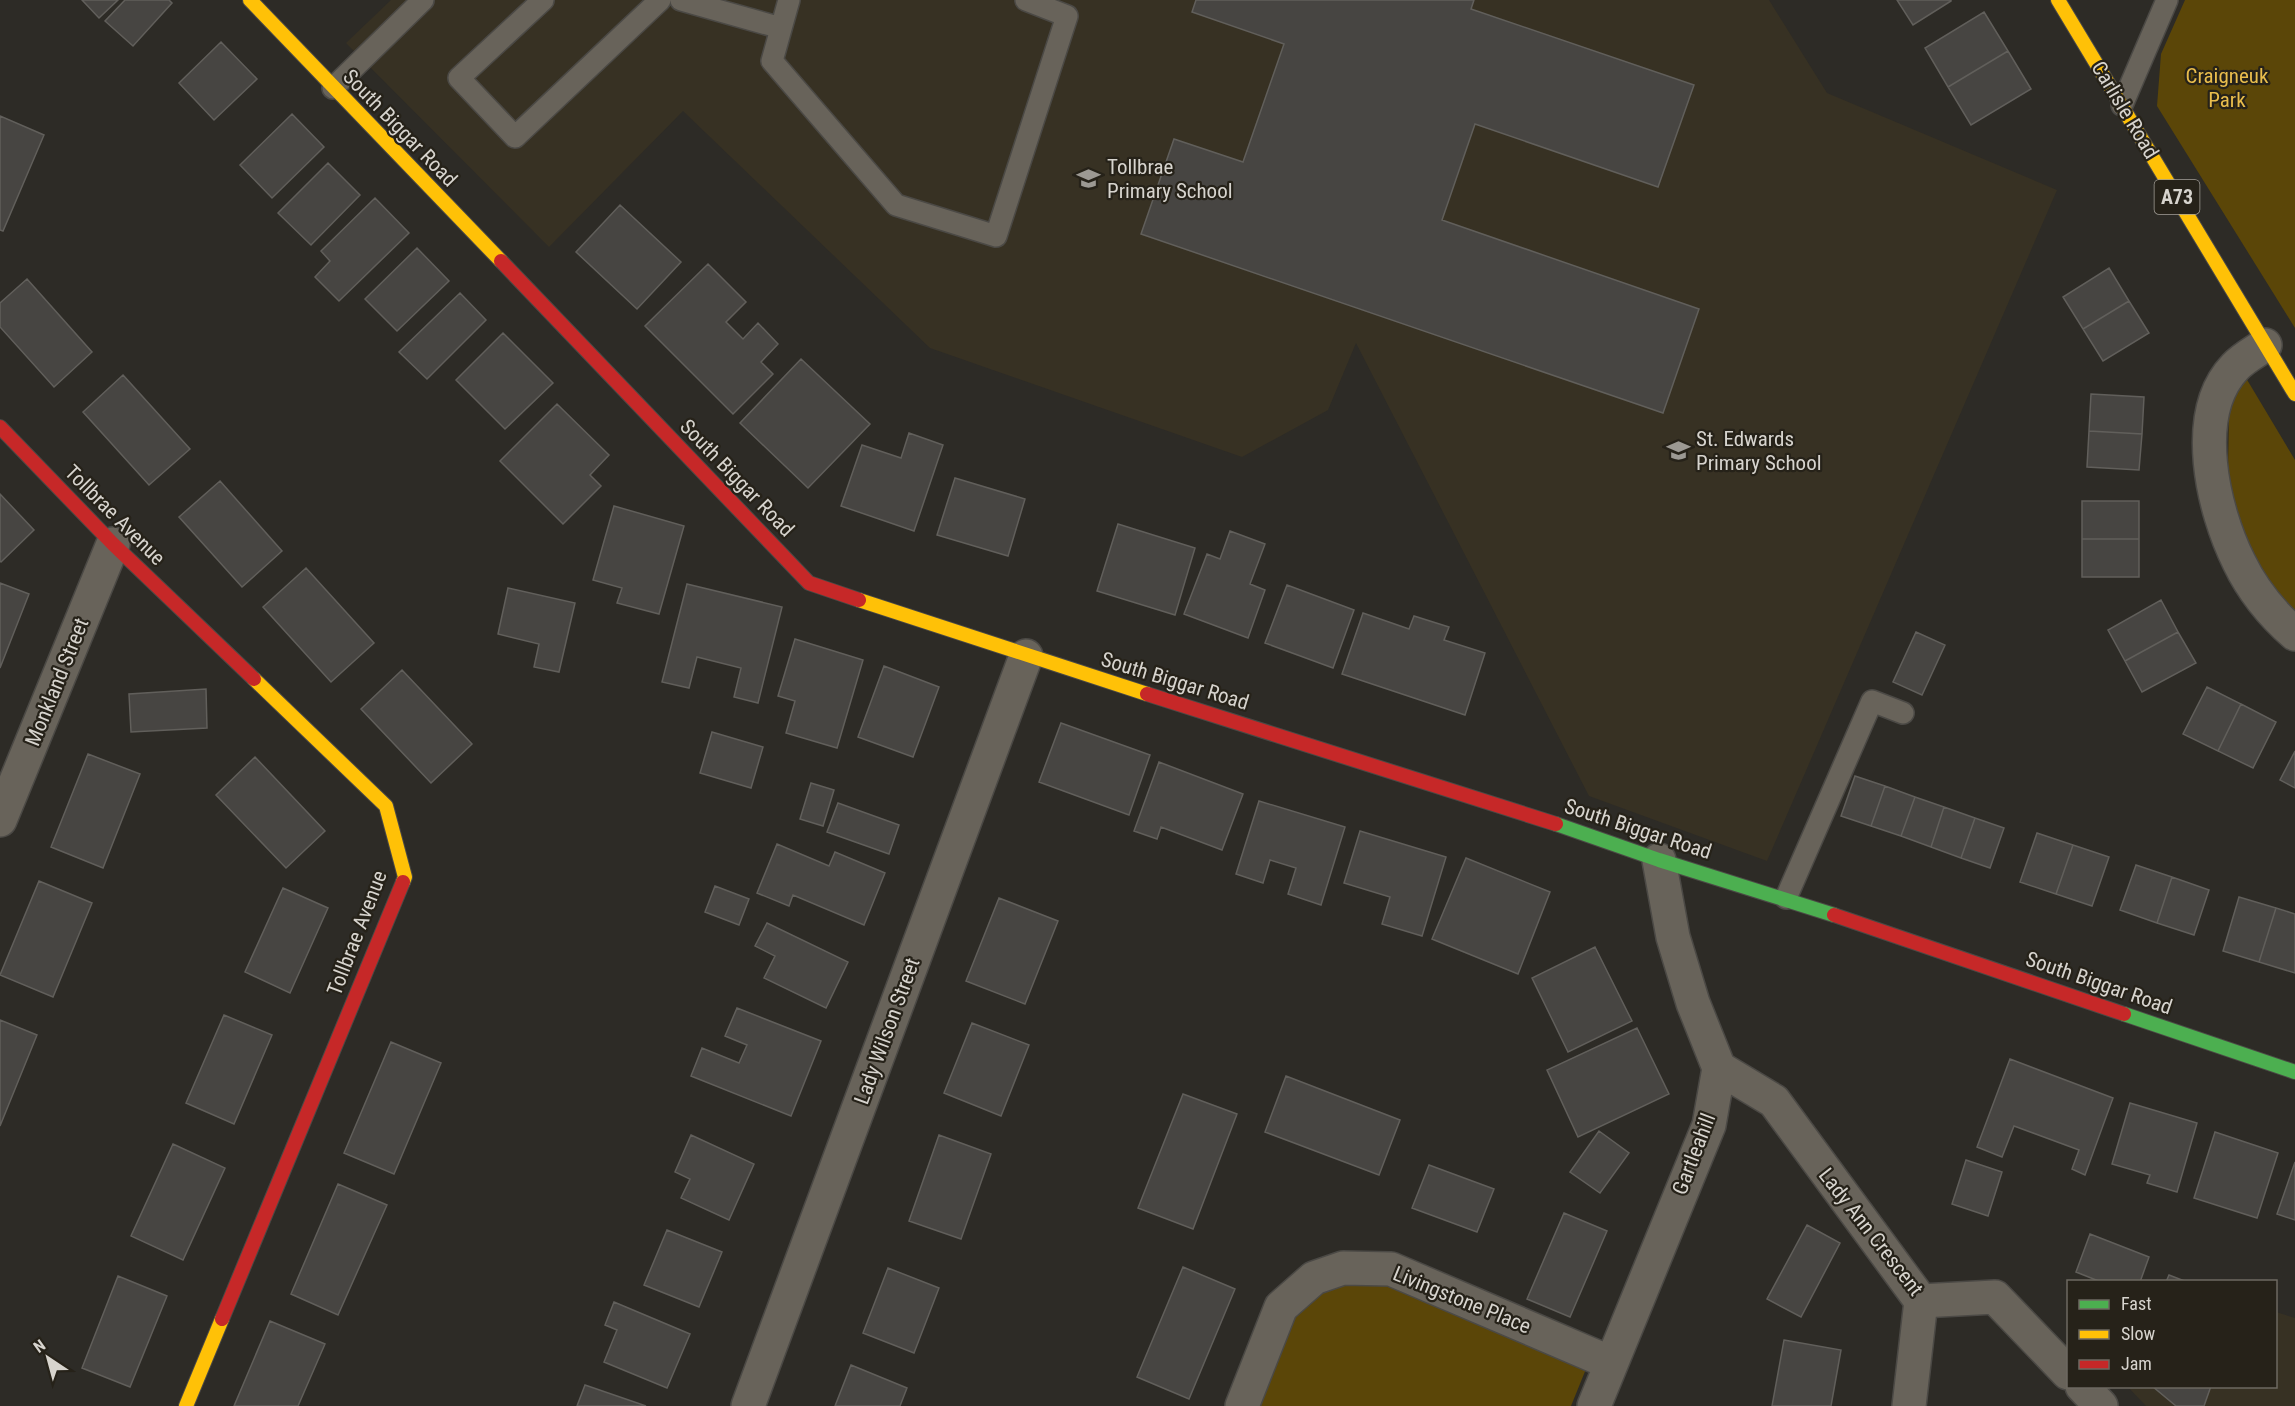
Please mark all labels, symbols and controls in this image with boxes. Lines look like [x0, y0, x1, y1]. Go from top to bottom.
street label: Carlisle Road [2087, 57, 2163, 163]
park label: Craigneuk Park [2186, 64, 2269, 112]
street label: South Biggar Road [338, 65, 462, 191]
place label: Tollbrae Primary School [1107, 155, 1233, 203]
school or university icon: Tollbrae Primary School [1076, 166, 1102, 192]
road number: A73 [2154, 180, 2200, 214]
street label: South Biggar Road [675, 415, 799, 541]
place label: St. Edwards Primary School [1696, 427, 1822, 475]
school or university icon: St. Edwards Primary School [1665, 438, 1691, 464]
street label: Tollbrae Avenue [60, 460, 170, 570]
street label: Monkland Street [20, 615, 94, 749]
street label: South Biggar Road [1098, 647, 1252, 715]
street label: South Biggar Road [1561, 794, 1715, 864]
street label: Tollbrae Avenue [322, 867, 392, 999]
street label: South Biggar Road [2023, 947, 2175, 1019]
street label: Lady Wilson Street [849, 955, 925, 1107]
street label: Gartleahill [1668, 1110, 1720, 1198]
street label: Lady Ann Crescent [1814, 1164, 1928, 1300]
street label: Livingstone Place [1390, 1261, 1534, 1339]
legend [2067, 1280, 2277, 1388]
text: Fast [2121, 1293, 2152, 1314]
text: Slow [2121, 1323, 2156, 1344]
north arrow [18, 1328, 78, 1388]
text: N [30, 1336, 49, 1357]
text: Jam [2121, 1353, 2152, 1374]

